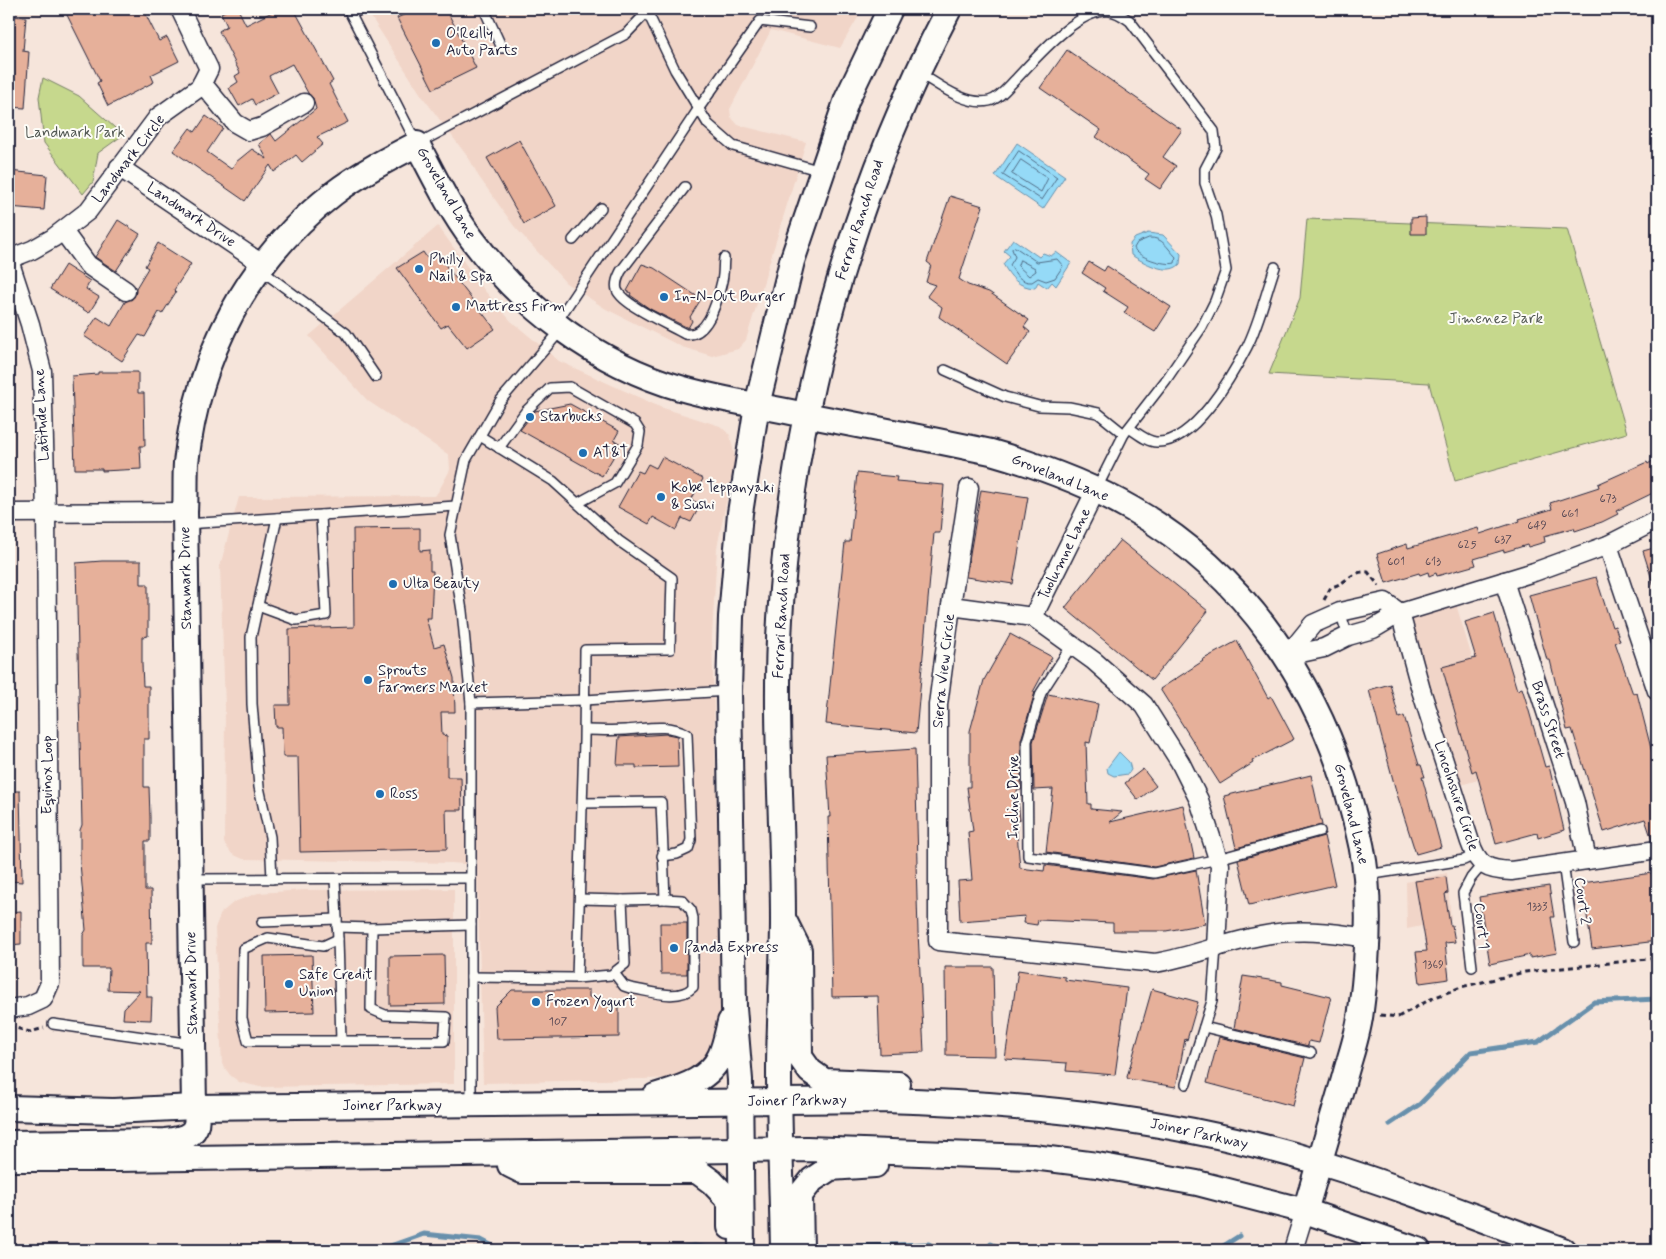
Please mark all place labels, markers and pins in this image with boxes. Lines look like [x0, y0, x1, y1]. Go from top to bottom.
place label: O'Reilly Auto Parts [446, 24, 518, 61]
marker: O'Reilly Auto Parts [430, 37, 442, 49]
place label: Philly Nail & Spa [429, 250, 493, 287]
marker: Philly Nail & Spa [413, 263, 425, 275]
place label: In-N-Out Burger [674, 287, 786, 307]
marker: In-N-Out Burger [658, 291, 670, 303]
place label: Mattress Firm [466, 297, 565, 317]
marker: Mattress Firm [450, 301, 462, 313]
place label: Starbucks [540, 407, 602, 427]
marker: Starbucks [524, 411, 536, 423]
place label: AT&T [593, 443, 629, 463]
marker: AT&T [577, 447, 589, 459]
place label: Kobe Teppanyaki & Sushi [671, 478, 774, 515]
marker: Kobe Teppanyaki & Sushi [655, 491, 667, 503]
place label: Ulta Beauty [403, 574, 480, 594]
marker: Ulta Beauty [387, 578, 399, 590]
place label: Sprouts Farmers Market [378, 661, 488, 698]
marker: Sprouts Farmers Market [362, 674, 374, 686]
place label: Ross [390, 784, 418, 804]
marker: Ross [374, 788, 386, 800]
place label: Panda Express [684, 938, 779, 958]
marker: Panda Express [668, 942, 680, 954]
place label: Safe Credit Union [299, 965, 373, 1002]
marker: Safe Credit Union [283, 978, 295, 990]
place label: Frozen Yogurt [546, 992, 635, 1012]
marker: Frozen Yogurt [530, 996, 542, 1008]

